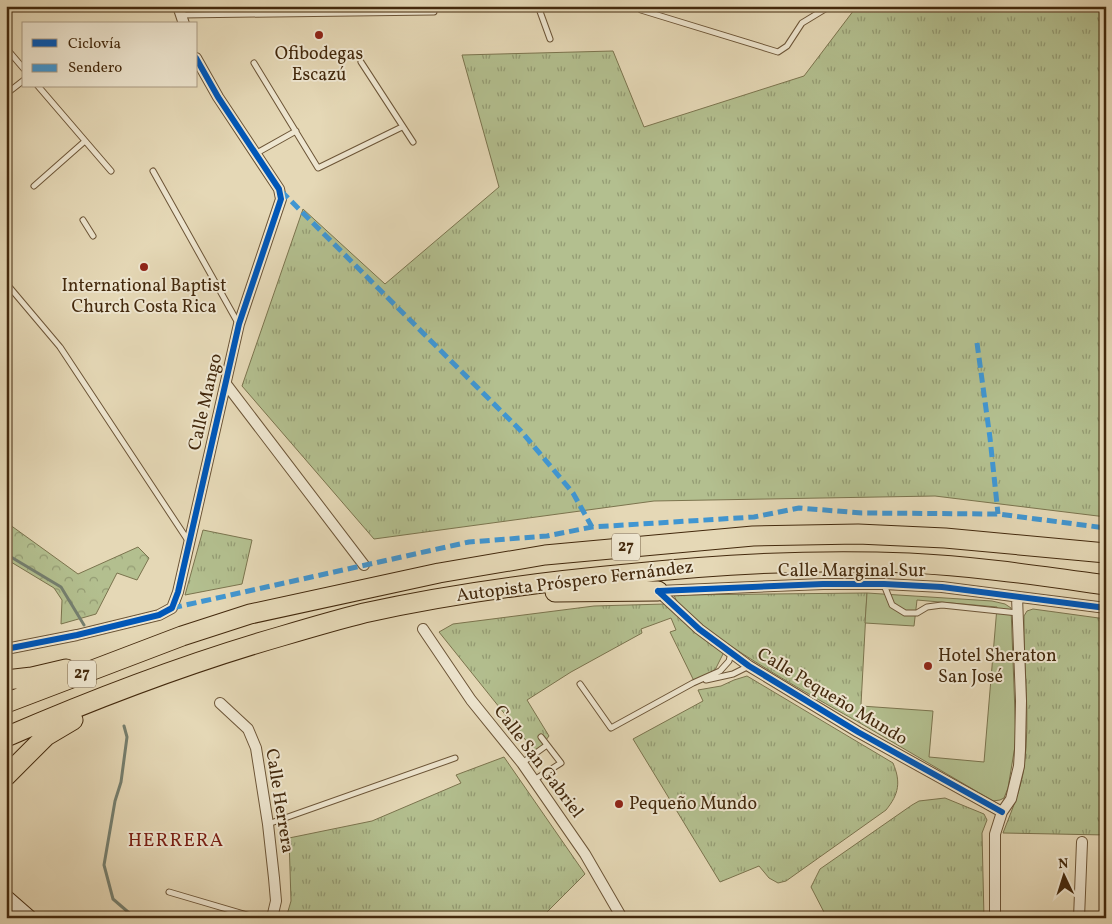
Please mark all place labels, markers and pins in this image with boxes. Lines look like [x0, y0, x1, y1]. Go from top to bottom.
marker: Ofibodegas Escazú [313, 29, 325, 41]
place label: Ofibodegas Escazú [275, 42, 363, 88]
marker: International Baptist Church Costa Rica [138, 261, 150, 273]
place label: International Baptist Church Costa Rica [61, 274, 227, 320]
place label: Hotel Sheraton San José [938, 644, 1057, 690]
marker: Hotel Sheraton San José [922, 660, 934, 672]
place label: Pequeño Mundo [629, 792, 757, 817]
marker: Pequeño Mundo [613, 798, 625, 810]

